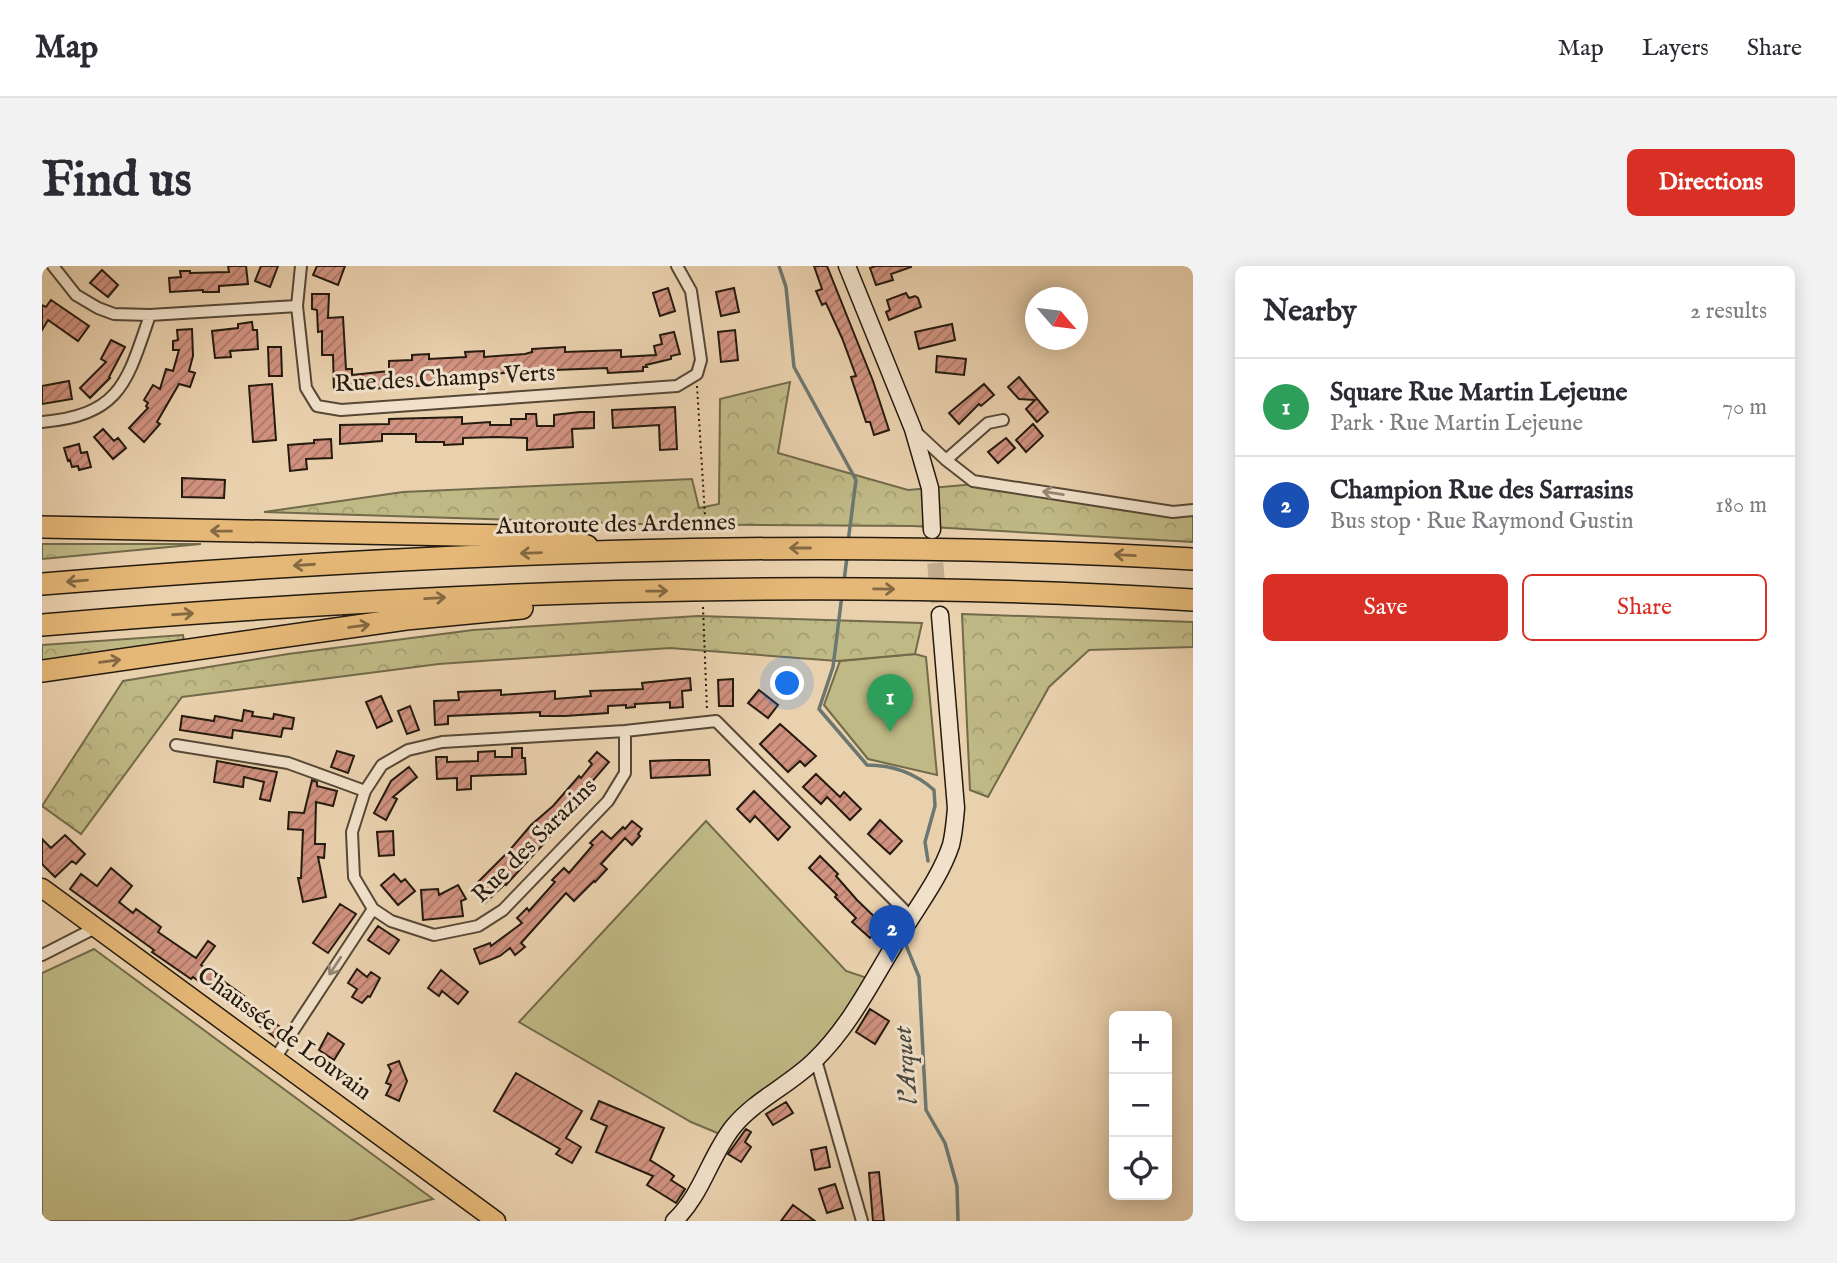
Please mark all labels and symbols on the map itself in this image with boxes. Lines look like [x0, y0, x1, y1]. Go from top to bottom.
north arrow [1025, 287, 1088, 350]
street label: Rue des Champs Verts [334, 358, 556, 400]
one-way arrow [1042, 486, 1065, 499]
street label: Autoroute des Ardennes [495, 507, 736, 543]
one-way arrow [209, 524, 232, 537]
one-way arrow [788, 541, 811, 555]
one-way arrow [520, 546, 543, 560]
one-way arrow [1114, 549, 1137, 562]
one-way arrow [292, 559, 315, 572]
one-way arrow [66, 575, 89, 588]
one-way arrow [873, 582, 896, 596]
one-way arrow [645, 584, 668, 598]
one-way arrow [423, 591, 446, 604]
one-way arrow [172, 607, 194, 620]
one-way arrow [347, 619, 370, 632]
one-way arrow [98, 654, 120, 667]
your location [770, 666, 804, 700]
pin: 1 [867, 674, 913, 732]
street label: Rue des Sarazins [466, 772, 604, 910]
pin: 2 [869, 905, 915, 963]
one-way arrow [328, 956, 343, 975]
street label: Chaussée de Louvain [190, 960, 378, 1108]
water label: l'Arquet [886, 1023, 926, 1105]

